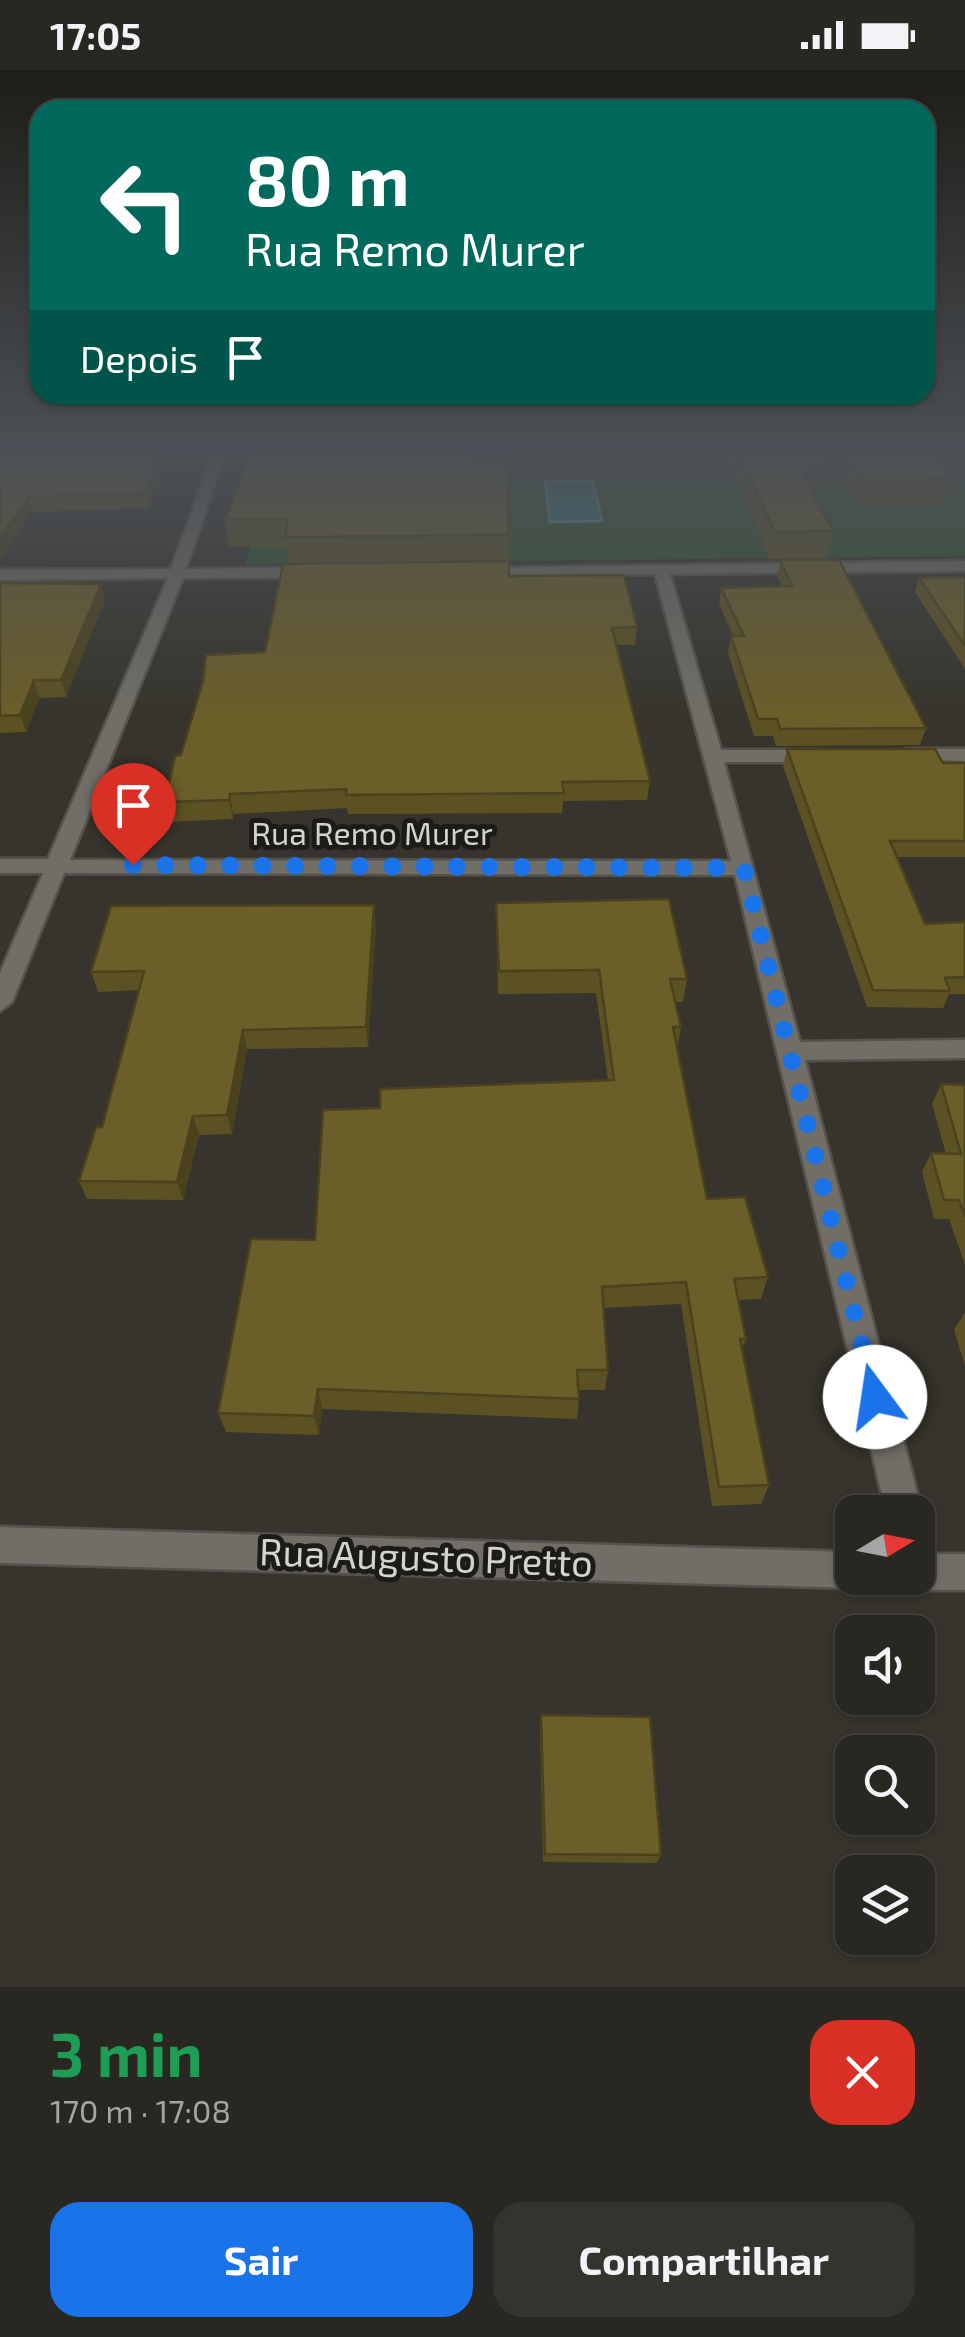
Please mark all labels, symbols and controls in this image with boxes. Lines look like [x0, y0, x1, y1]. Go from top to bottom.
text: 17:05 [50, 12, 141, 58]
text: 80 m [245, 136, 410, 220]
icon: left [80, 140, 210, 270]
text: Rua Remo Murer [245, 221, 585, 275]
icon: arrive [218, 330, 273, 385]
text: Depois [80, 335, 198, 381]
pin [91, 763, 176, 866]
icon: arrive [106, 778, 161, 833]
street label: Rua Remo Murer [251, 813, 493, 851]
position arrow [823, 1345, 927, 1449]
north arrow [835, 1495, 935, 1595]
map controls [835, 1495, 935, 1955]
street label: Rua Augusto Pretto [259, 1527, 594, 1585]
button: sound [835, 1615, 935, 1715]
button: search [835, 1735, 935, 1835]
button: layers [835, 1855, 935, 1955]
text: 3 min [50, 2017, 202, 2089]
button: close [810, 2020, 915, 2125]
text: 170 m · 17:08 [50, 2091, 231, 2129]
button: Sair [50, 2202, 473, 2317]
button: Compartilhar [493, 2202, 915, 2317]

